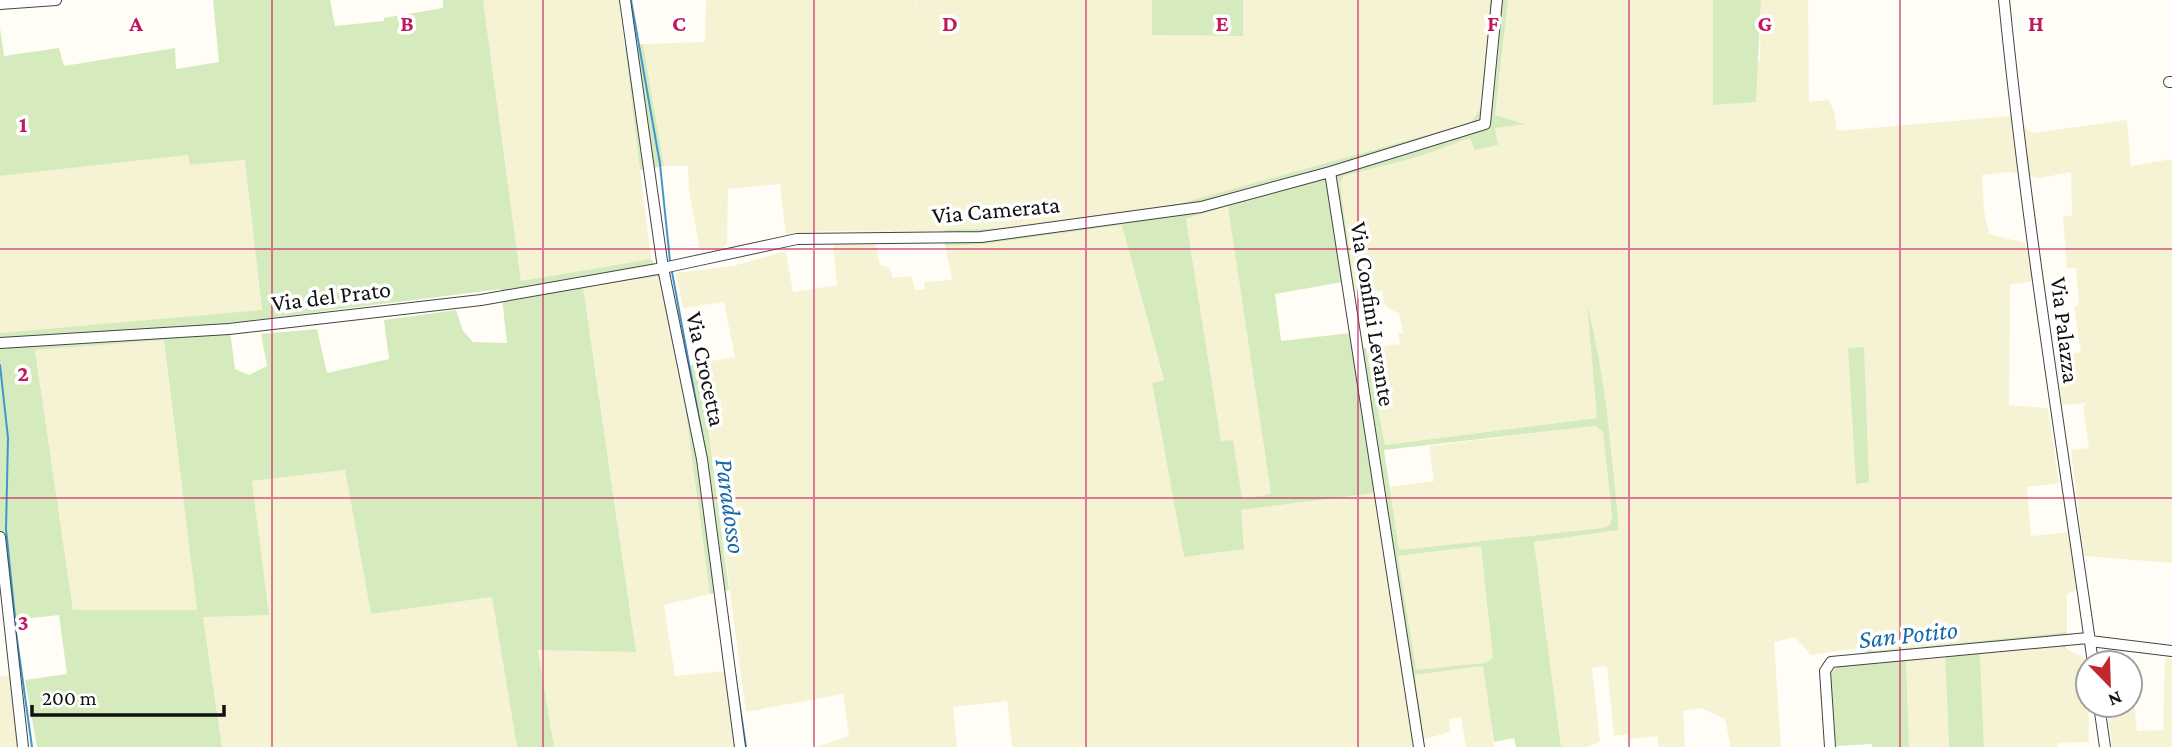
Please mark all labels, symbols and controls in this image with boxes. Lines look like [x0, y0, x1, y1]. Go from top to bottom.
text: A [128, 10, 143, 36]
text: B [400, 10, 414, 36]
text: C [672, 10, 686, 36]
text: D [942, 10, 958, 36]
text: E [1215, 10, 1229, 36]
text: F [1487, 10, 1499, 36]
text: G [1758, 10, 1773, 36]
text: H [2028, 10, 2044, 36]
text: 1 [19, 111, 28, 137]
street label: Via Camerata [931, 190, 1061, 229]
street label: Via Confini Levante [1346, 220, 1401, 408]
street label: Via del Prato [270, 275, 392, 316]
street label: Via Palazza [2046, 275, 2085, 385]
street label: Via Crocetta [681, 309, 732, 429]
text: 2 [17, 360, 29, 386]
water label: Paradosso [709, 457, 752, 556]
text: 3 [17, 609, 29, 635]
water label: San Potito [1857, 615, 1959, 654]
north arrow [2074, 649, 2144, 719]
scale bar [32, 674, 224, 718]
text: 200 m [42, 686, 97, 710]
text: N [2105, 687, 2126, 711]

